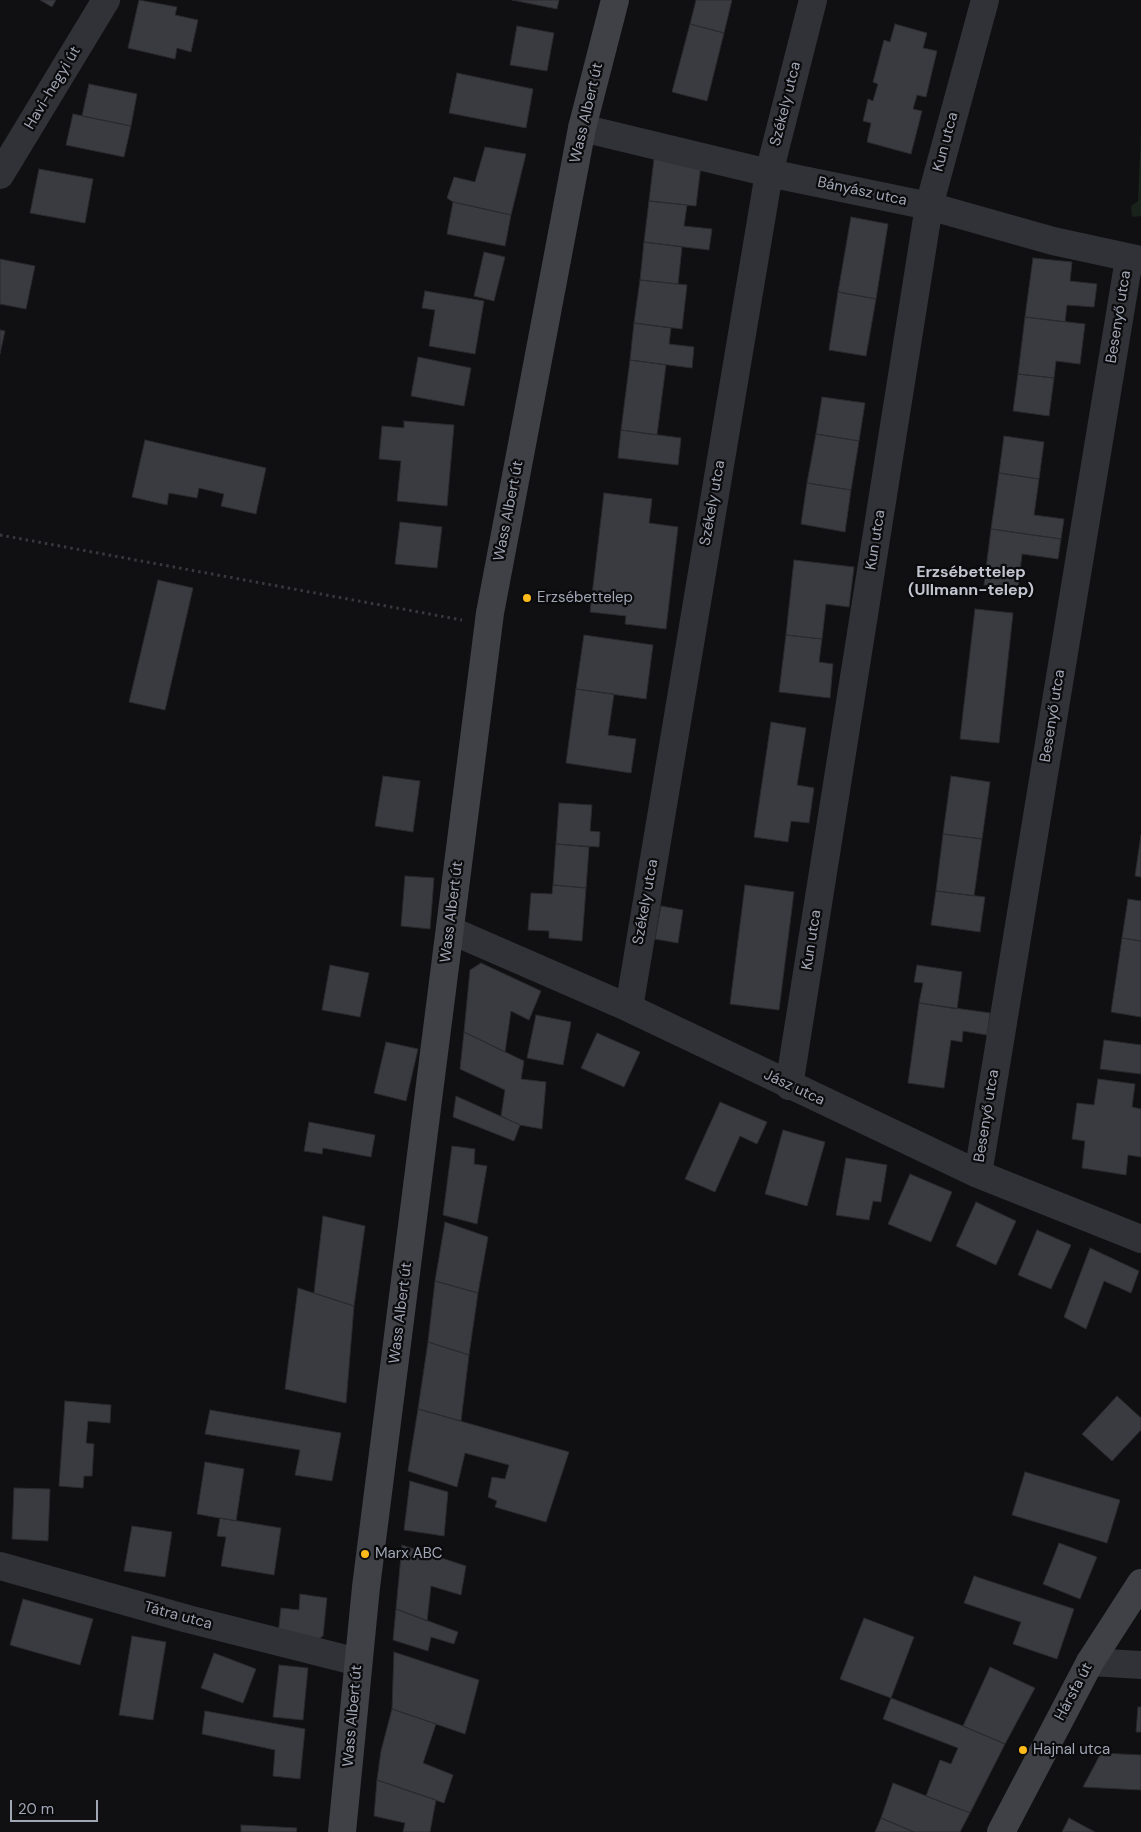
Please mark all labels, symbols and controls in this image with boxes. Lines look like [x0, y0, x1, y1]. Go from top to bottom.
street label: Havi-hegyi út [21, 43, 85, 133]
street label: Székely utca [767, 60, 805, 148]
street label: Wass Albert út [567, 61, 607, 165]
street label: Kun utca [929, 110, 963, 174]
street label: Bányász utca [816, 174, 908, 210]
street label: Besenyő utca [1103, 269, 1135, 365]
street label: Wass Albert út [490, 459, 528, 563]
street label: Székely utca [697, 459, 729, 547]
street label: Kun utca [862, 509, 890, 571]
district label: Erzsébettelep (Ullmann-telep) [908, 563, 1034, 601]
place label: Erzsébettelep [537, 589, 633, 607]
marker: Erzsébettelep [521, 592, 533, 604]
street label: Besenyő utca [1037, 668, 1069, 764]
street label: Székely utca [630, 858, 662, 946]
street label: Wass Albert út [437, 860, 467, 964]
street label: Kun utca [798, 909, 826, 971]
street label: Jász utca [761, 1066, 827, 1110]
street label: Besenyő utca [971, 1068, 1003, 1164]
street label: Wass Albert út [386, 1261, 416, 1365]
place label: Marx ABC [375, 1545, 443, 1563]
marker: Marx ABC [359, 1548, 371, 1560]
street label: Tátra utca [142, 1598, 214, 1634]
street label: Hársfa út [1051, 1660, 1097, 1724]
street label: Wass Albert út [340, 1664, 366, 1768]
place label: Hajnal utca [1033, 1741, 1110, 1759]
marker: Hajnal utca [1017, 1744, 1029, 1756]
scale bar [12, 1790, 100, 1822]
text: 20 m [18, 1799, 54, 1819]

